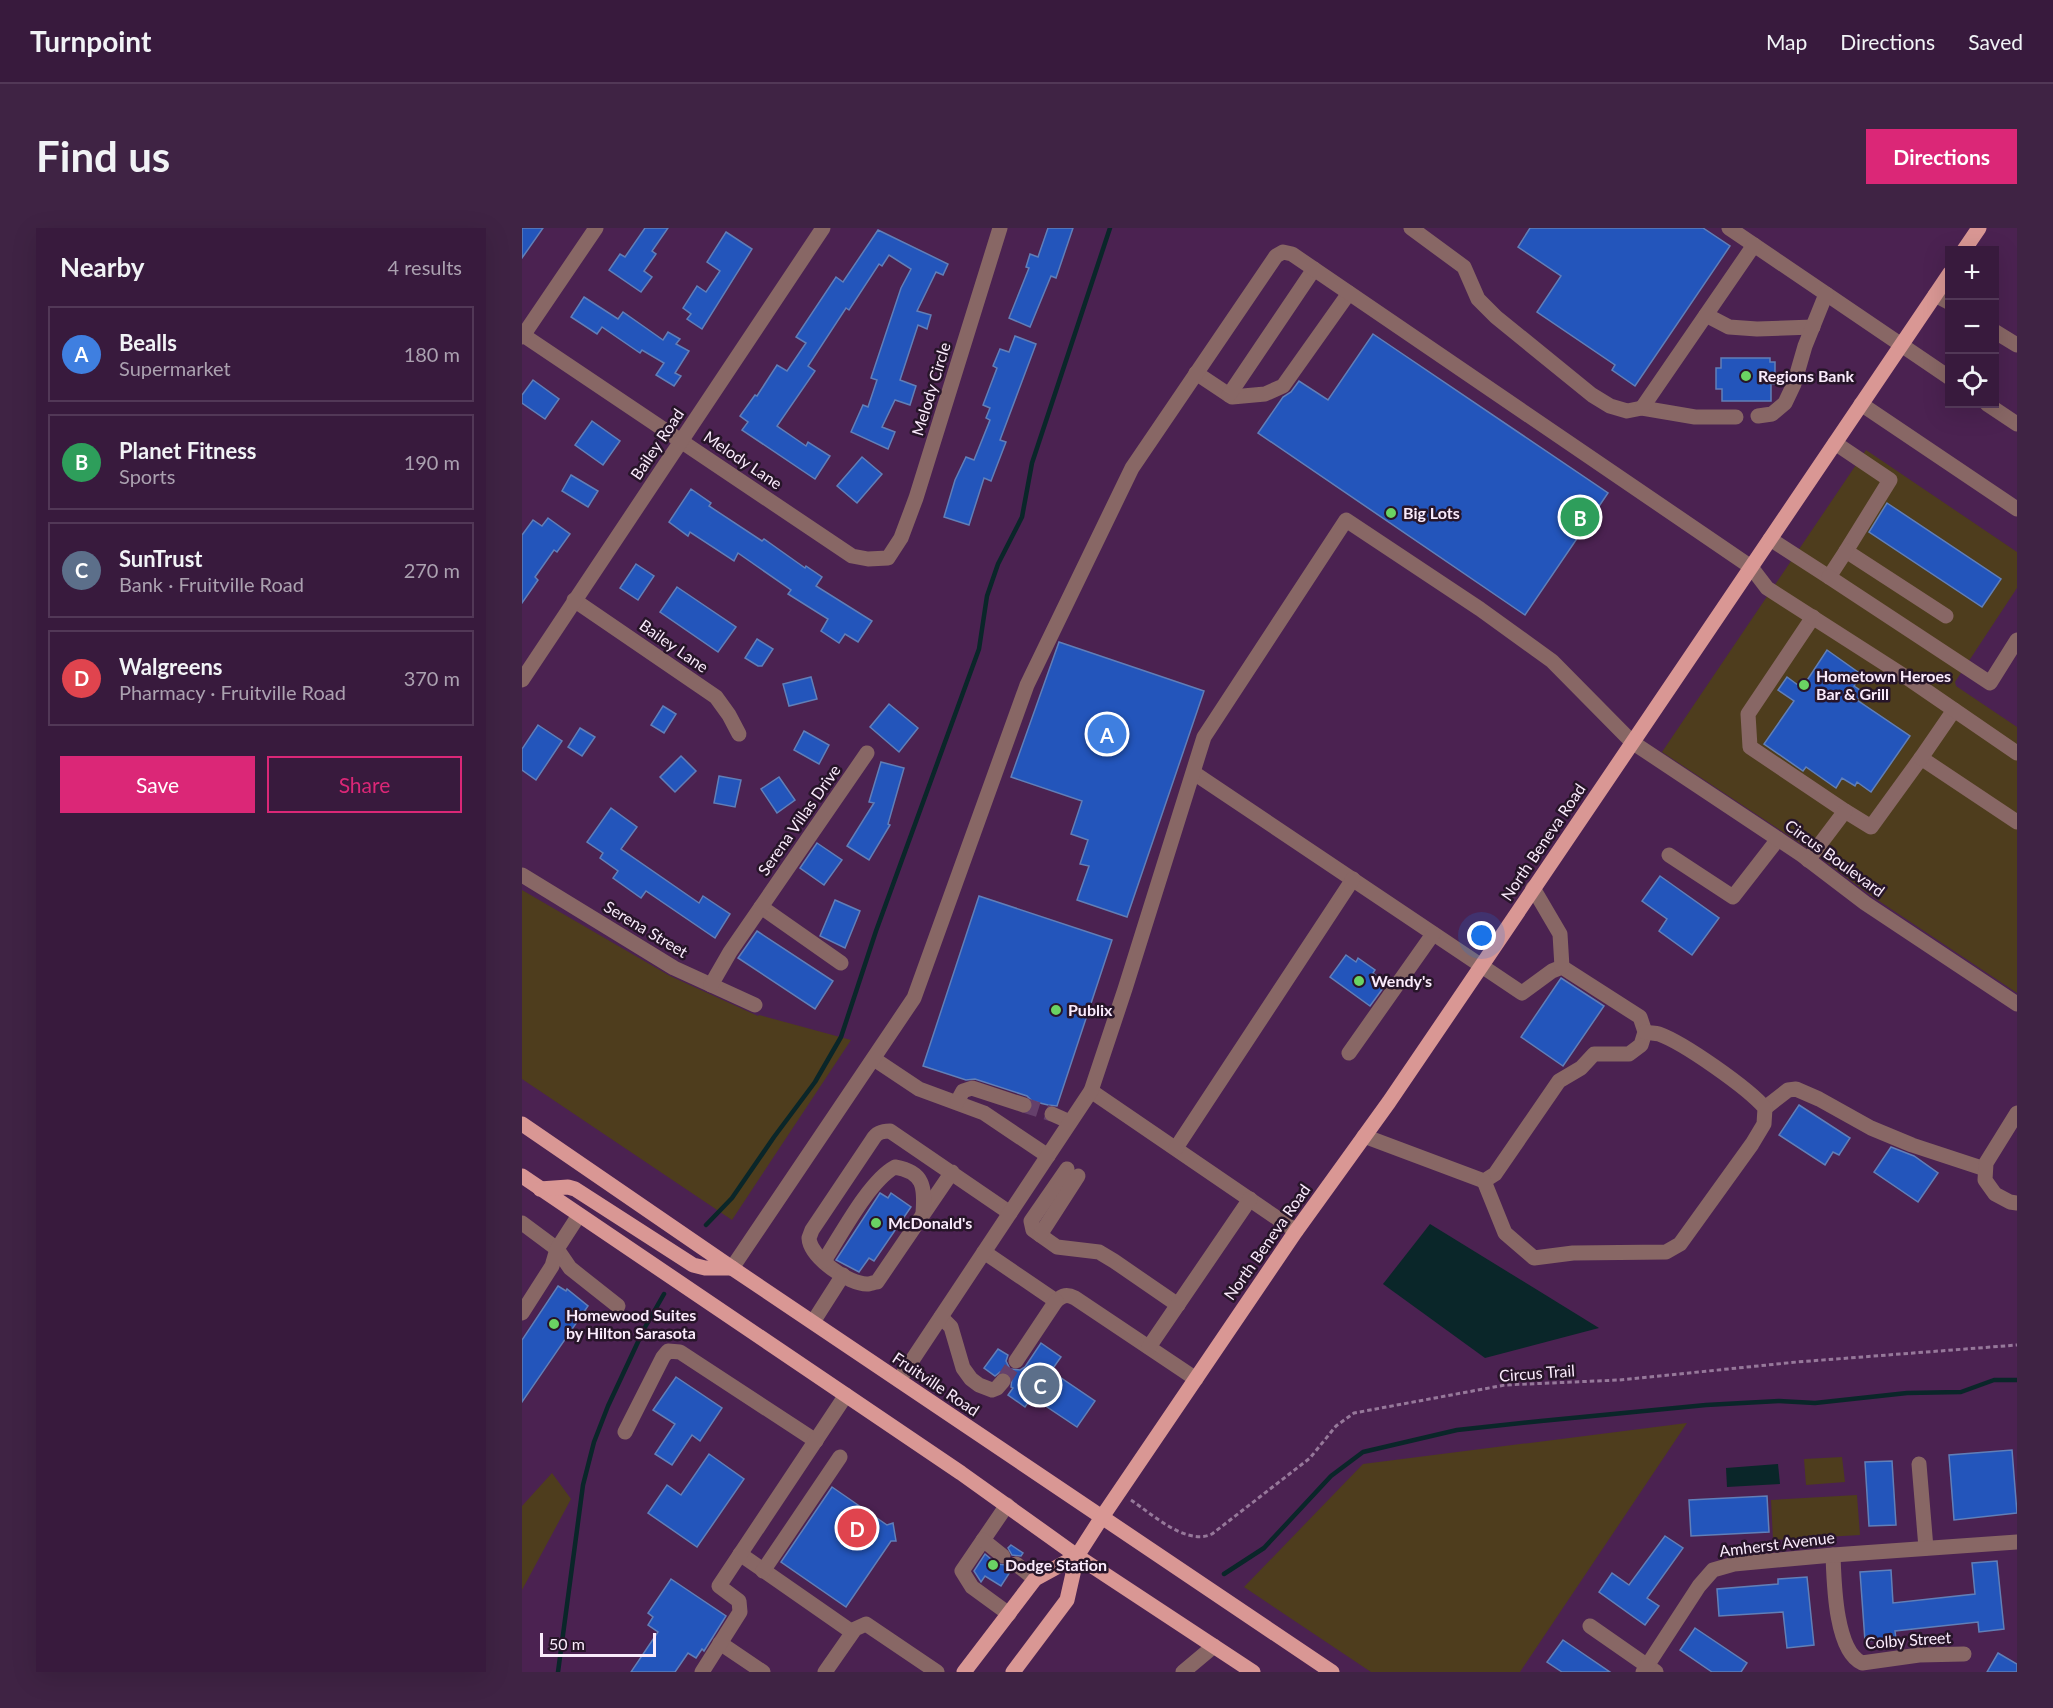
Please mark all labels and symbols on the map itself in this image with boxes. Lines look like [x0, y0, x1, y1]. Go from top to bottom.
street label: Melody Circle [907, 340, 954, 438]
place label: Regions Bank [1758, 366, 1854, 385]
marker: Regions Bank [1739, 369, 1753, 383]
street label: Bailey Road [626, 405, 687, 483]
street label: Melody Lane [701, 426, 786, 493]
pin: B [1560, 494, 1600, 540]
place label: Big Lots [1403, 503, 1460, 522]
marker: Big Lots [1384, 506, 1398, 520]
street label: Bailey Lane [636, 615, 712, 676]
place label: Hometown Heroes Bar & Grill [1816, 666, 1951, 703]
marker: Hometown Heroes Bar & Grill [1797, 678, 1811, 692]
pin: A [1088, 712, 1126, 756]
street label: Serena Villas Drive [753, 761, 844, 879]
street label: North Beneva Road [1496, 780, 1589, 904]
street label: Circus Boulevard [1782, 815, 1889, 900]
street label: Serena Street [601, 896, 692, 961]
your location [1467, 921, 1496, 950]
place label: Wendy's [1371, 971, 1432, 990]
marker: Wendy's [1352, 974, 1366, 988]
place label: Publix [1068, 1000, 1113, 1019]
marker: Publix [1049, 1003, 1063, 1017]
street label: North Beneva Road [1219, 1180, 1314, 1303]
place label: McDonald's [888, 1213, 972, 1232]
marker: McDonald's [869, 1216, 883, 1230]
place label: Homewood Suites by Hilton Sarasota [566, 1305, 696, 1342]
marker: Homewood Suites by Hilton Sarasota [547, 1317, 561, 1331]
street label: Fruitville Road [889, 1348, 983, 1420]
street label: Circus Trail [1498, 1360, 1576, 1385]
pin: C [1020, 1362, 1060, 1408]
pin: D [838, 1506, 876, 1550]
street label: Amherst Avenue [1718, 1527, 1836, 1560]
place label: Dodge Station [1005, 1555, 1107, 1574]
marker: Dodge Station [986, 1558, 1000, 1572]
street label: Colby Street [1864, 1627, 1952, 1652]
scale bar [540, 1630, 656, 1658]

